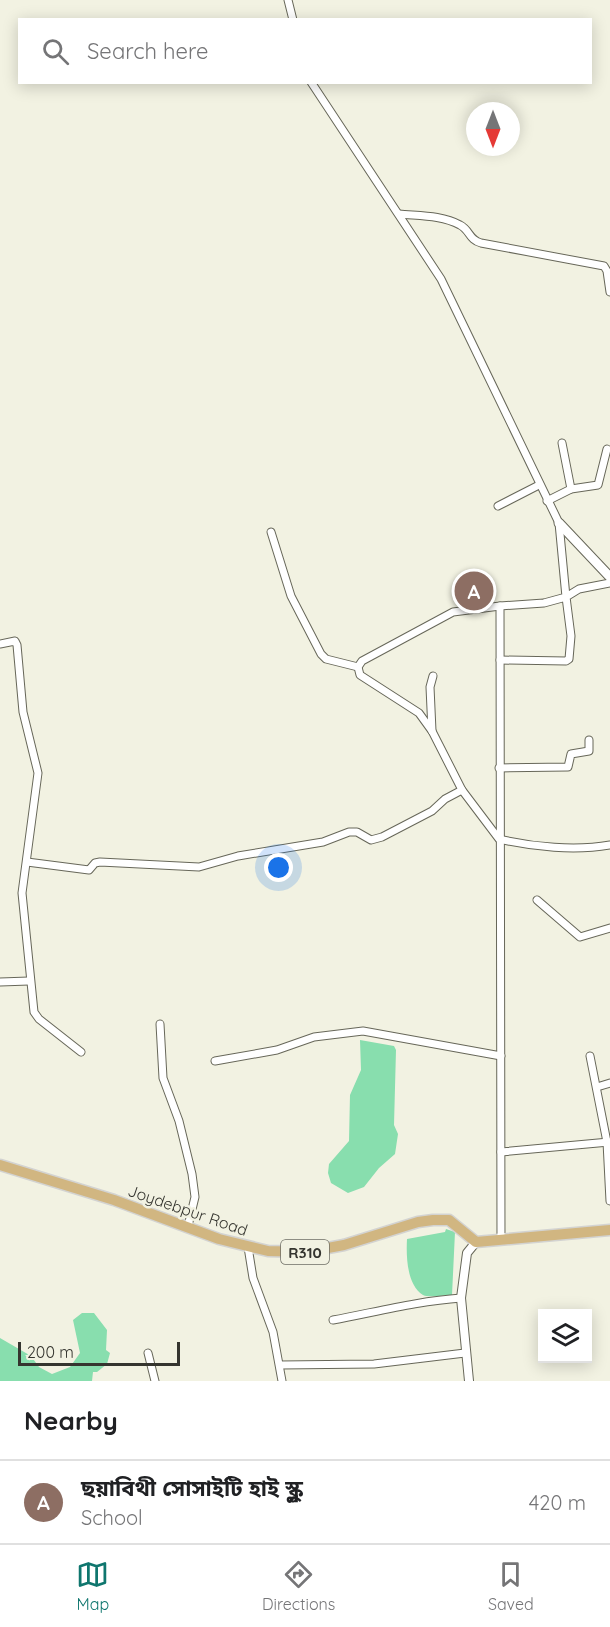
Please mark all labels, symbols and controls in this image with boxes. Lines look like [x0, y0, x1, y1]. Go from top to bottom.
search box [18, 18, 592, 84]
icon: search [39, 35, 72, 68]
text: Search here [87, 37, 208, 65]
north arrow [466, 102, 520, 156]
pin: A [454, 568, 494, 614]
your location [264, 853, 293, 882]
street label: Joydebpur Road [126, 1180, 250, 1240]
road number: R310 [281, 1240, 329, 1264]
map controls [538, 1309, 592, 1363]
button: layers [538, 1309, 592, 1363]
scale bar [18, 1339, 180, 1366]
text: 200 m [27, 1342, 74, 1362]
text: Nearby [24, 1404, 118, 1437]
text: ছয়াবিথী সোসাইটি হাই স্কুল [81, 1474, 303, 1502]
text: A [37, 1490, 50, 1515]
text: 420 m [529, 1490, 586, 1515]
text: School [81, 1505, 143, 1530]
tab: Map [76, 1558, 109, 1614]
tab: Directions [262, 1558, 335, 1614]
tab: Saved [488, 1558, 534, 1614]

